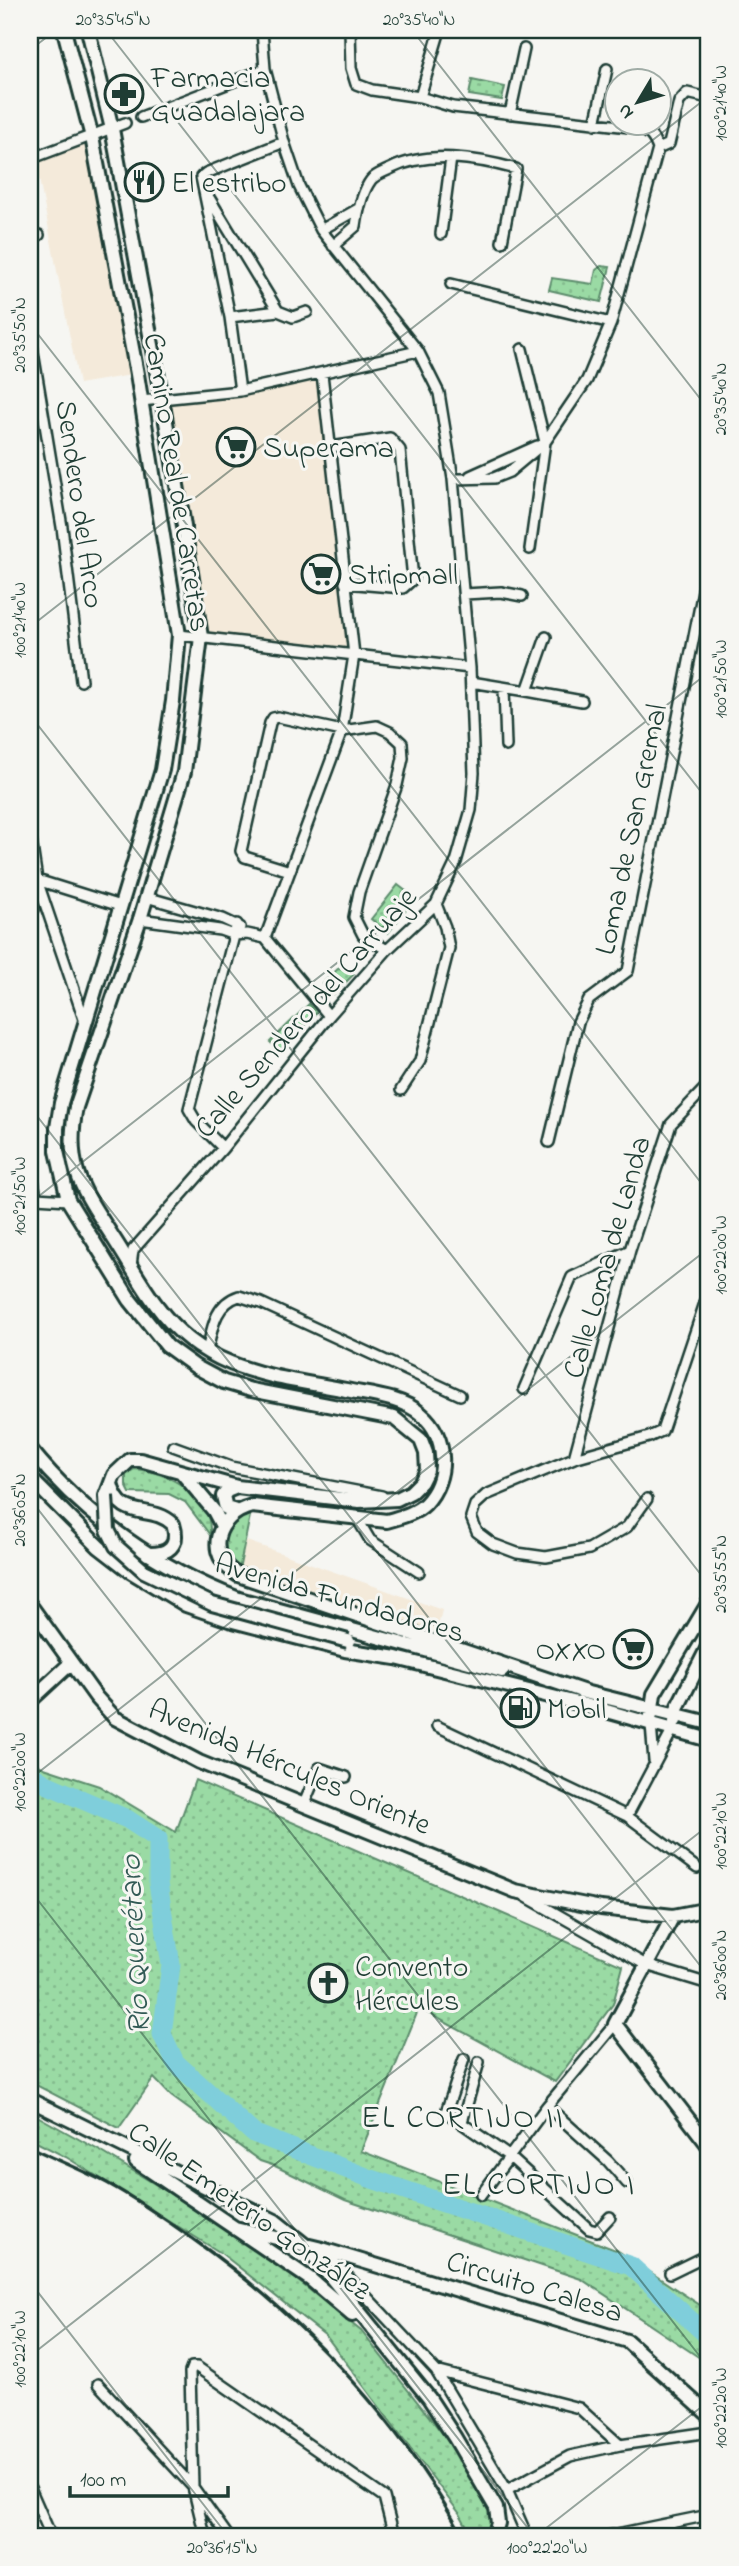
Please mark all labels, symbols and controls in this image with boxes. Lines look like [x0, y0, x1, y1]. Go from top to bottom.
text: 20°35'45"N [75, 8, 151, 34]
text: 20°35'40"N [383, 8, 455, 34]
place label: Farmacia Guadalajara [150, 58, 305, 136]
text: 100°21'40"W [709, 65, 735, 141]
north arrow [602, 66, 672, 136]
pharmacy icon: Farmacia Guadalajara [103, 73, 145, 115]
text: N [612, 97, 641, 124]
restaurant icon: El estribo [123, 161, 165, 203]
place label: El estribo [171, 163, 287, 207]
text: 20°35'50"N [8, 297, 34, 373]
street label: Camino Real de Carretas [130, 330, 220, 635]
text: 20°35'40"N [709, 363, 735, 435]
street label: Sendero del Arco [42, 398, 114, 611]
supermarket icon: Superama [215, 426, 257, 468]
place label: Superama [263, 428, 394, 472]
supermarket icon: Stripmall [300, 553, 342, 595]
place label: Stripmall [348, 555, 458, 599]
text: 100°21'40"W [8, 582, 34, 658]
text: 100°21'50"W [709, 640, 735, 718]
street label: Loma de San Gremal [585, 700, 681, 959]
street label: Calle Sendero del Carruaje [185, 878, 429, 1149]
street label: Calle Loma de Landa [553, 1131, 665, 1384]
text: 100°21'50"W [8, 1157, 34, 1235]
text: 100°22'00"W [709, 1215, 735, 1295]
text: 20°36'05"N [8, 1473, 34, 1547]
text: 20°35'55"N [709, 1535, 735, 1613]
street label: Avenida Fundadores [209, 1543, 469, 1657]
supermarket icon: OXXO [612, 1628, 654, 1670]
place label: OXXO [536, 1630, 606, 1674]
fuel station icon: Mobil [499, 1687, 541, 1729]
street label: Avenida Hércules Oriente [141, 1689, 437, 1848]
place label: Mobil [547, 1689, 606, 1733]
text: 100°22'00"W [8, 1732, 34, 1812]
text: 100°22'10"W [709, 1792, 735, 1870]
water label: Río Querétaro [108, 1852, 165, 2036]
text: 20°36'00"N [709, 1930, 735, 2000]
place label: Convento Hércules [355, 1947, 468, 2025]
church icon: Convento Hércules [307, 1962, 349, 2004]
district label: EL CORTIJO II [361, 2096, 565, 2143]
street label: Calle Emeterio González [118, 2112, 379, 2313]
district label: EL CORTIJO I [442, 2163, 636, 2210]
street label: Circuito Calesa [440, 2241, 628, 2337]
text: 100°22'10"W [8, 2310, 34, 2388]
text: 100°22'20"W [709, 2368, 735, 2448]
scale bar [70, 2454, 228, 2498]
text: 100 m [80, 2466, 126, 2496]
text: 20°36'15"N [186, 2536, 258, 2562]
text: 100°22'20"W [507, 2536, 587, 2562]

